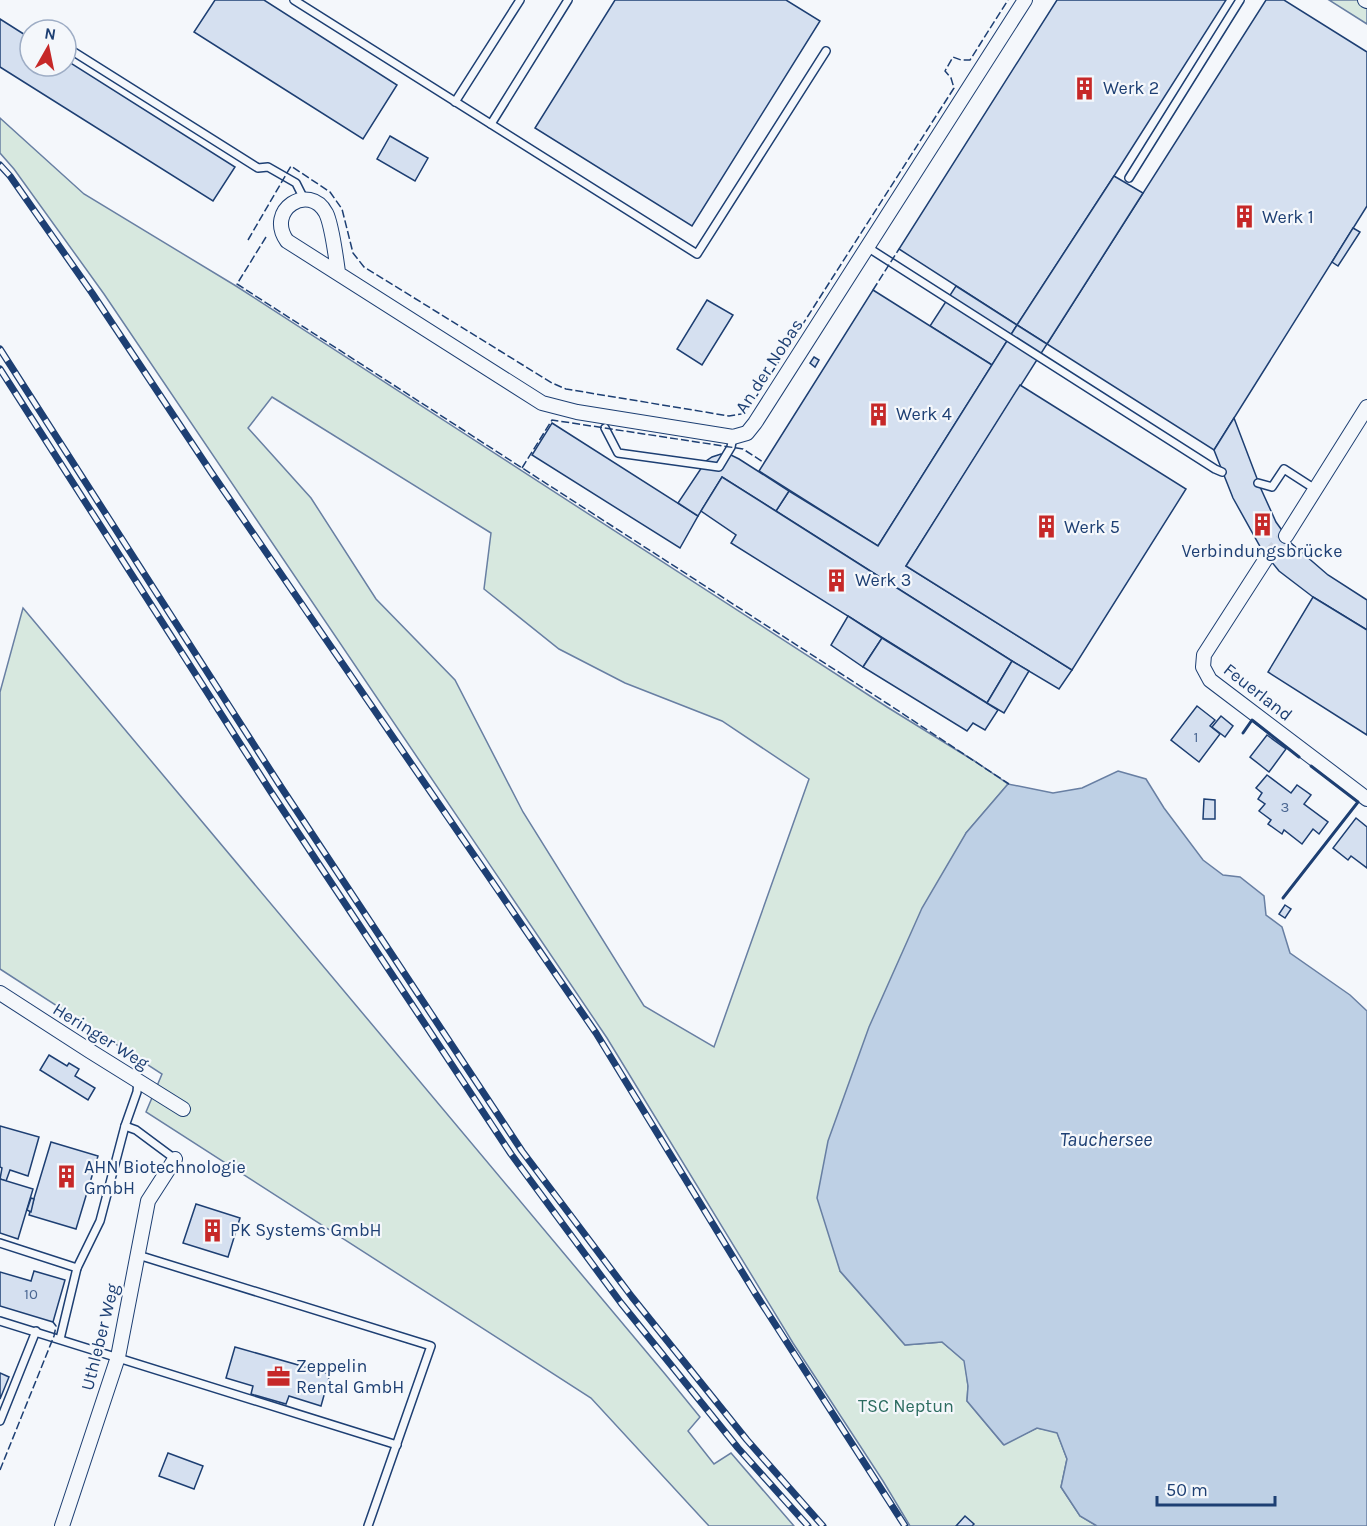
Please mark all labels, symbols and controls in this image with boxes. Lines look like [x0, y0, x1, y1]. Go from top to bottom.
north arrow [18, 18, 78, 78]
text: N [43, 23, 57, 44]
building icon: Werk 2 [1072, 75, 1098, 101]
place label: Werk 2 [1103, 77, 1159, 99]
building icon: Werk 1 [1231, 204, 1257, 230]
place label: Werk 1 [1262, 206, 1314, 228]
street label: An der Nobas [730, 315, 808, 417]
building icon: Werk 4 [865, 401, 891, 427]
place label: Werk 4 [896, 403, 952, 425]
building icon: Verbindungsbrücke [1249, 512, 1275, 538]
building icon: Werk 5 [1033, 514, 1059, 540]
place label: Werk 5 [1064, 516, 1120, 538]
place label: Verbindungsbrücke [1182, 540, 1342, 562]
building icon: Werk 3 [824, 567, 850, 593]
place label: Werk 3 [855, 569, 911, 591]
street label: Feuerland [1219, 658, 1297, 726]
house number: 1 [1194, 728, 1198, 746]
house number: 3 [1281, 798, 1289, 816]
street label: Heringer Weg [49, 998, 153, 1074]
water label: Tauchersee [1060, 1128, 1152, 1151]
place label: AHN Biotechnologie GmbH [84, 1156, 246, 1199]
building icon: AHN Biotechnologie GmbH [53, 1164, 79, 1190]
building icon: PK Systems GmbH [199, 1217, 225, 1243]
place label: PK Systems GmbH [230, 1219, 382, 1241]
street label: Uthleber Weg [76, 1281, 124, 1393]
house number: 10 [24, 1285, 38, 1303]
place label: Zeppelin Rental GmbH [296, 1355, 404, 1398]
office icon: Zeppelin Rental GmbH [265, 1363, 291, 1389]
park label: TSC Neptun [858, 1395, 954, 1417]
scale bar [1157, 1469, 1276, 1507]
text: 50 m [1166, 1479, 1208, 1501]

